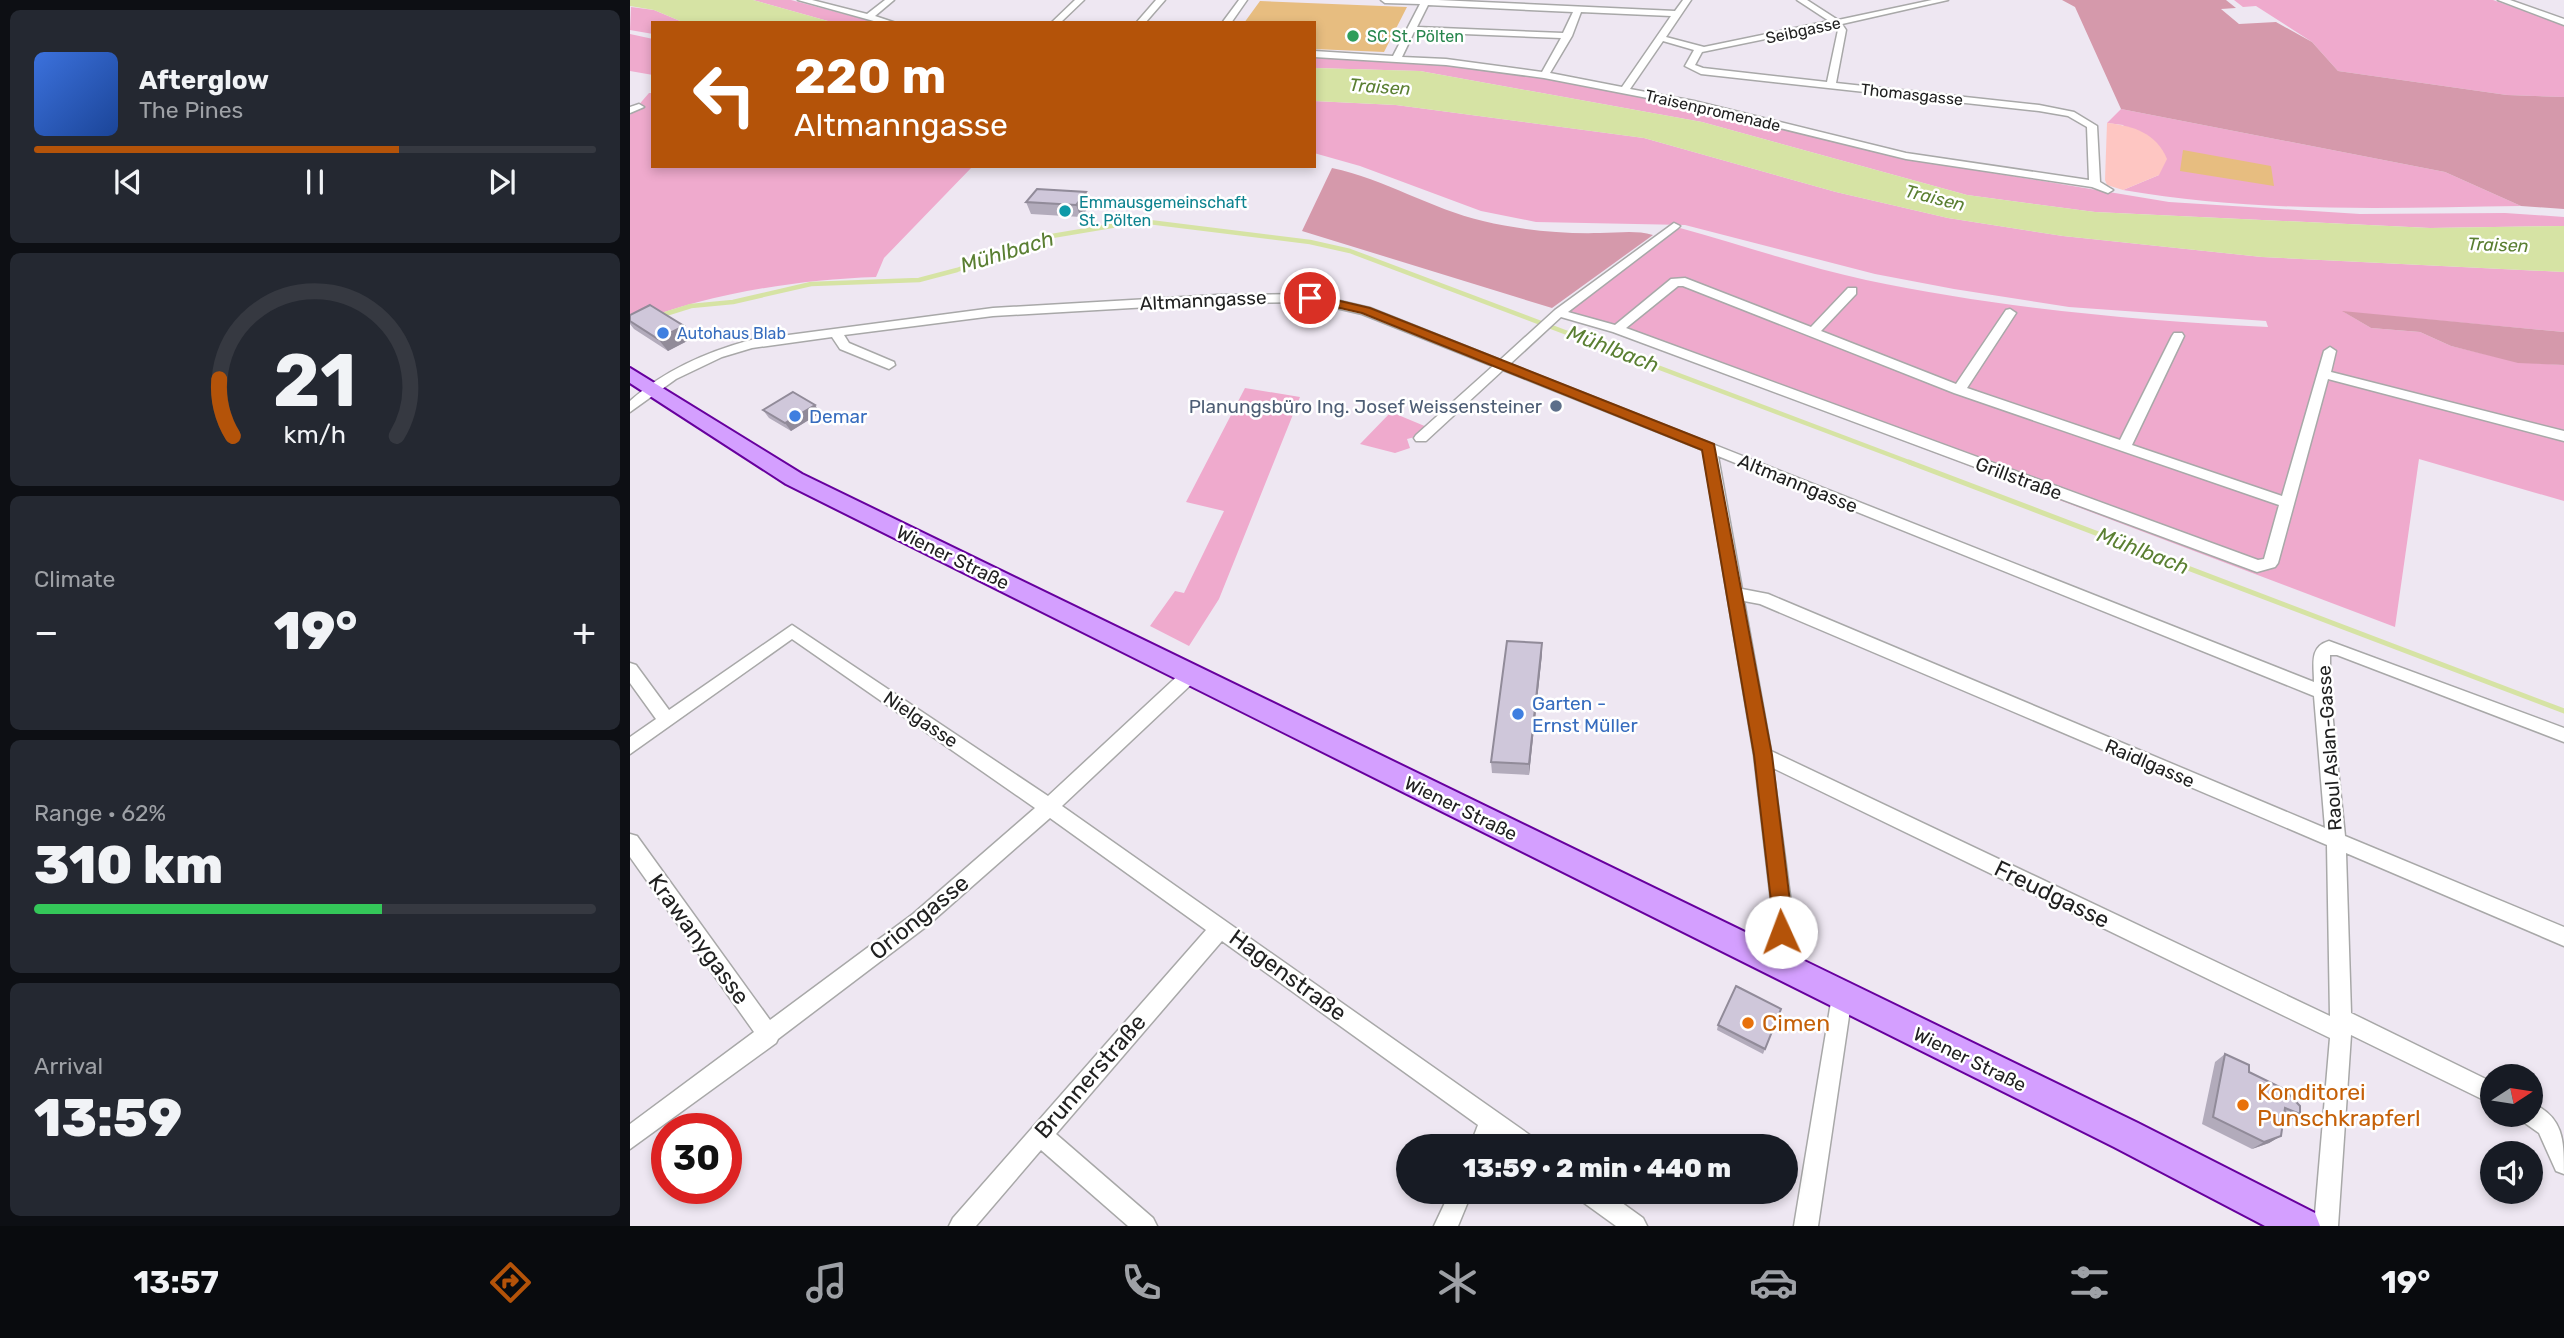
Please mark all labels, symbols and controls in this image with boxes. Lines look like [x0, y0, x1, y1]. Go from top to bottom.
street label: Seibgasse [1764, 13, 1842, 48]
place label: SC St. Pölten [1367, 27, 1464, 46]
marker: SC St. Pölten [1345, 28, 1361, 44]
text: 220 m [794, 47, 946, 105]
icon: left [679, 49, 770, 140]
text: Afterglow [139, 65, 269, 96]
water label: Traisen [1349, 74, 1411, 100]
street label: Thomasgasse [1860, 80, 1964, 109]
street label: Traisenpromenade [1643, 86, 1782, 135]
text: The Pines [139, 96, 243, 124]
text: Altmanngasse [794, 106, 1008, 144]
icon: previous [109, 163, 147, 201]
icon: pause [296, 163, 334, 201]
icon: next [483, 163, 521, 201]
water label: Traisen [1903, 180, 1967, 216]
place label: Emmausgemeinschaft St. Pölten [1079, 193, 1247, 230]
marker: Emmausgemeinschaft St. Pölten [1057, 203, 1073, 219]
water label: Mühlbach [957, 225, 1057, 278]
water label: Traisen [2467, 233, 2529, 257]
pin [1280, 268, 1340, 328]
icon: arrive [1291, 279, 1329, 317]
street label: Altmanngasse [1139, 286, 1267, 315]
water label: Mühlbach [1564, 320, 1663, 377]
place label: Autohaus Blab [677, 324, 786, 343]
marker: Autohaus Blab [655, 325, 671, 341]
text: 21 [273, 338, 357, 424]
place label: Planungsbüro Ing. Josef Weissensteiner [1189, 395, 1543, 418]
marker: Planungsbüro Ing. Josef Weissensteiner [1548, 398, 1564, 414]
place label: Demar [809, 405, 868, 428]
marker: Demar [787, 408, 803, 424]
text: km/h [284, 420, 346, 449]
street label: Altmanngasse [1735, 449, 1861, 518]
street label: Grillstraße [1972, 452, 2065, 505]
street label: Wiener Straße [893, 520, 1013, 595]
water label: Mühlbach [2094, 522, 2193, 579]
text: Climate [34, 565, 115, 593]
text: 19° [274, 600, 357, 662]
text: − [34, 609, 59, 655]
text: + [572, 609, 596, 655]
street label: Raoul Aslan-Gasse [2312, 664, 2347, 831]
street label: Nielgasse [879, 686, 962, 753]
place label: Garten - Ernst Müller [1532, 692, 1638, 737]
marker: Garten - Ernst Müller [1510, 706, 1526, 722]
street label: Raidlgasse [2101, 734, 2198, 793]
street label: Wiener Straße [1401, 771, 1521, 846]
text: Range · 62% [34, 799, 166, 827]
text: 310 km [34, 834, 223, 896]
street label: Freudgasse [1990, 854, 2114, 934]
street label: Krawanygasse [642, 868, 756, 1010]
street label: Oriongasse [864, 868, 974, 966]
position arrow [1744, 895, 1818, 969]
street label: Hagenstraße [1224, 923, 1352, 1027]
street label: Brunnerstraße [1028, 1008, 1152, 1144]
place label: Cimen [1762, 1009, 1830, 1037]
marker: Cimen [1740, 1015, 1756, 1031]
street label: Wiener Straße [1910, 1022, 2030, 1097]
text: Arrival [34, 1052, 103, 1080]
north arrow [2480, 1064, 2543, 1127]
map controls [2480, 1064, 2543, 1204]
place label: Konditorei Punschkrapferl [2257, 1078, 2421, 1132]
text: 13:59 [34, 1087, 182, 1149]
marker: Konditorei Punschkrapferl [2235, 1097, 2251, 1113]
speed limit sign: 30 [651, 1113, 742, 1204]
button: sound [2480, 1141, 2543, 1204]
text: 13:59 · 2 min · 440 m [1463, 1153, 1731, 1184]
icon: directions [486, 1258, 535, 1307]
icon: music [802, 1258, 851, 1307]
icon: phone [1117, 1258, 1166, 1307]
icon: climate [1433, 1258, 1482, 1307]
icon: car [1749, 1258, 1798, 1307]
icon: filters [2065, 1258, 2114, 1307]
text: 13:57 [133, 1263, 219, 1301]
text: 19° [2381, 1263, 2431, 1301]

